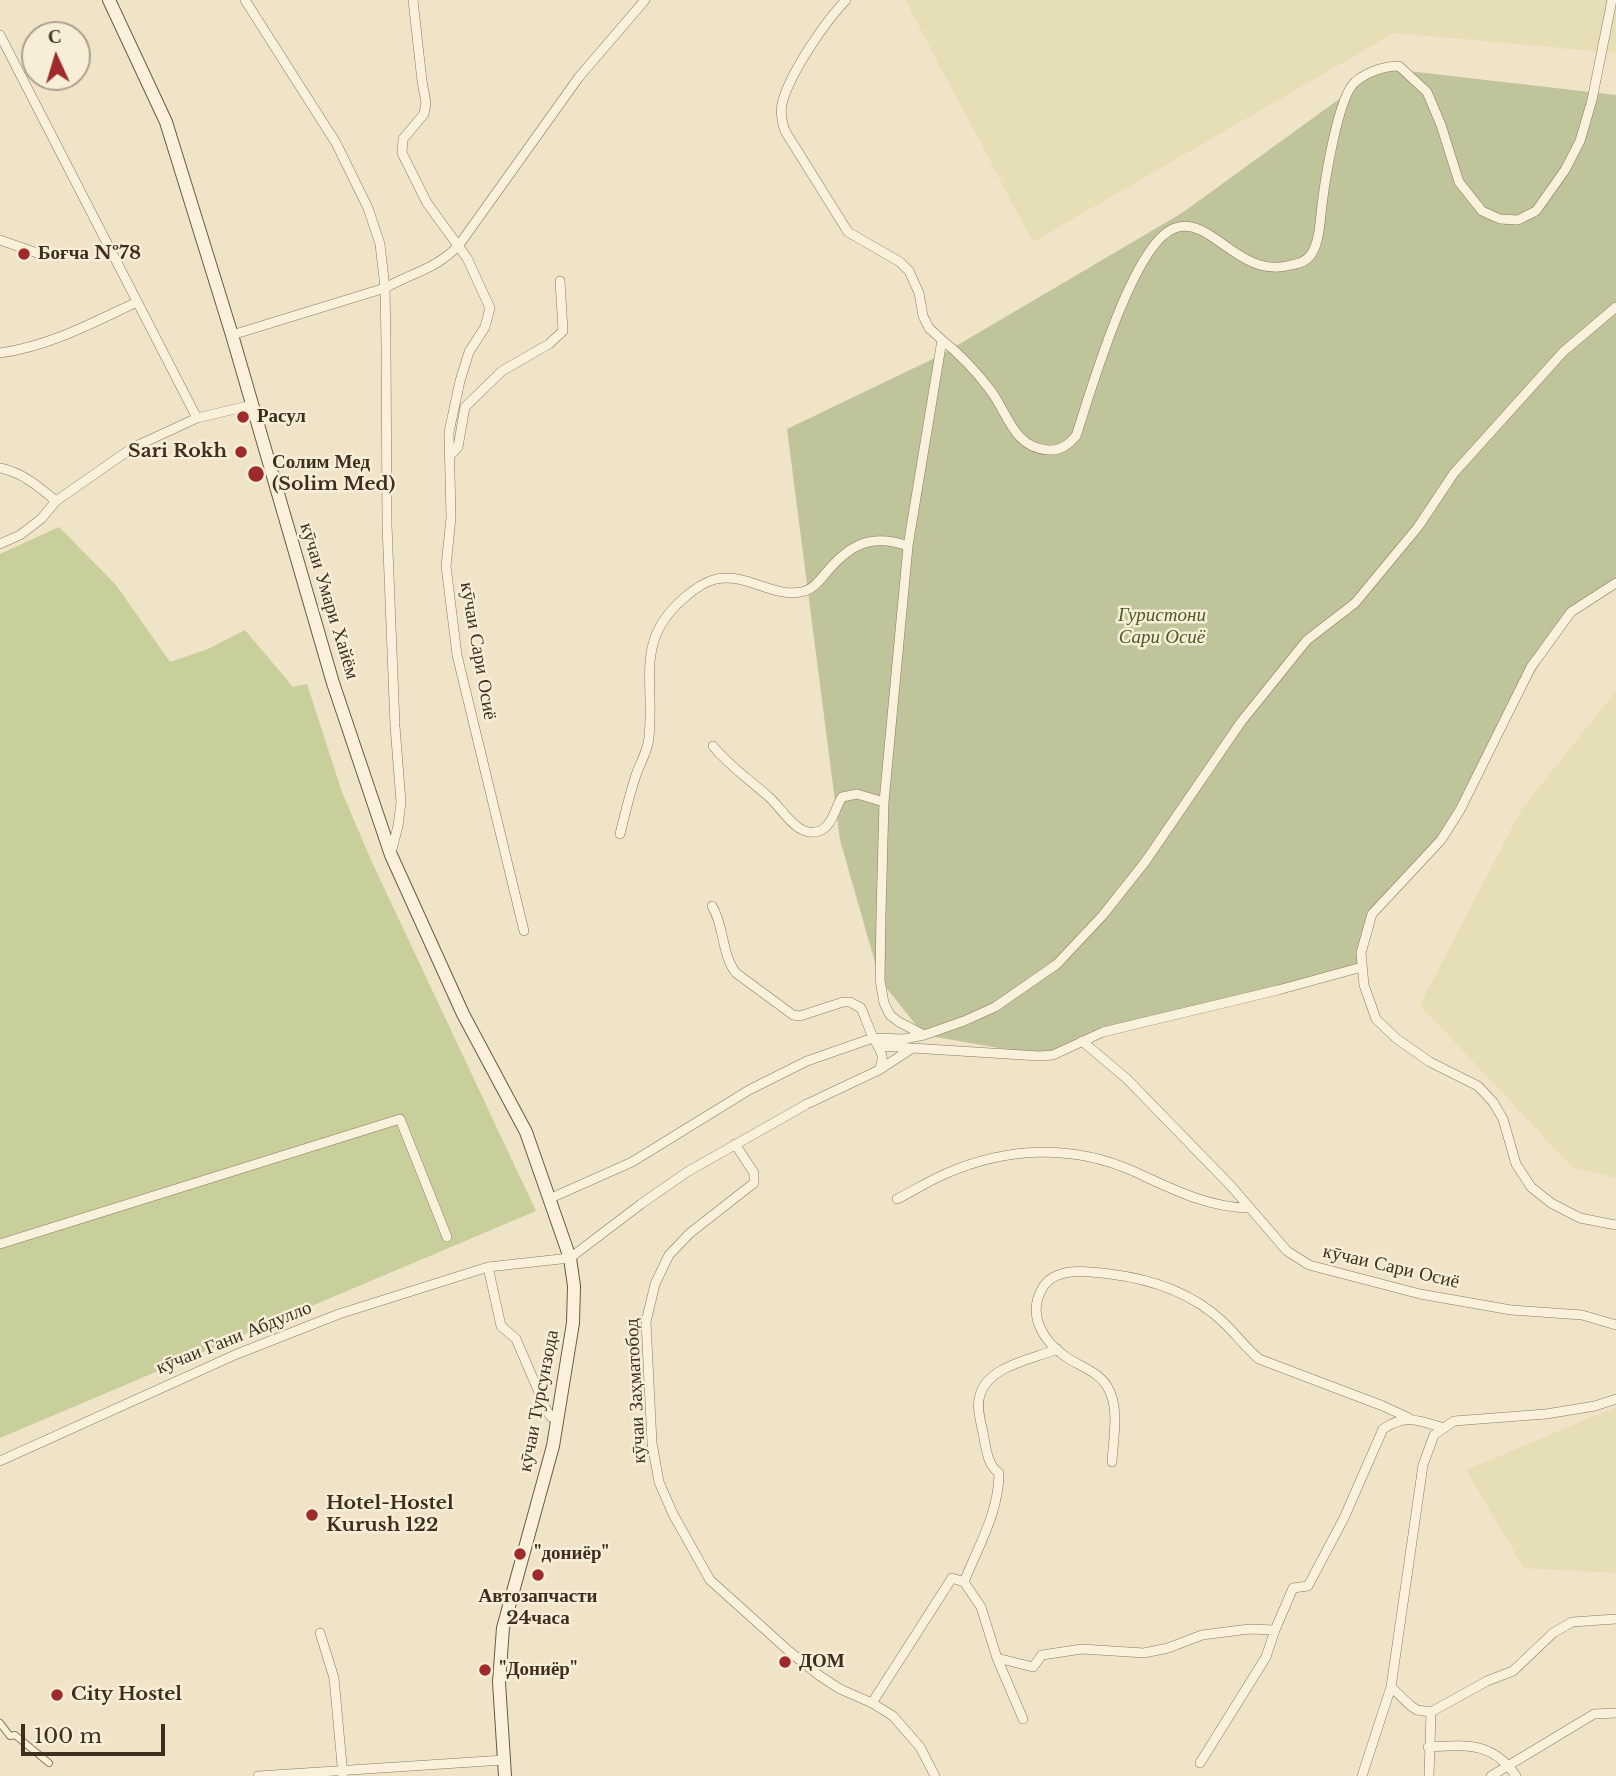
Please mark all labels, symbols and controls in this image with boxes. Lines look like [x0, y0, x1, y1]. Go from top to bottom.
north arrow [21, 21, 91, 91]
text: С [47, 25, 62, 48]
place label: Боғча №78 [38, 243, 141, 265]
marker: Боғча №78 [16, 246, 32, 262]
place label: Расул [257, 406, 306, 428]
marker: Расул [235, 409, 251, 425]
place label: Sari Rokh [128, 441, 227, 463]
marker: Sari Rokh [233, 444, 249, 460]
place label: Солим Мед (Solim Med) [272, 452, 395, 496]
marker: Солим Мед (Solim Med) [246, 464, 266, 484]
street label: кӯчаи Умари Хайём [294, 520, 364, 682]
street label: кӯчаи Сари Осиё [455, 580, 501, 722]
park label: Гуристони Сари Осиё [1118, 605, 1206, 649]
street label: кӯчаи Сари Осиё [1321, 1240, 1461, 1294]
street label: кӯчаи Гани Абдулло [153, 1296, 315, 1380]
street label: кӯчаи Заҳматобод [621, 1318, 651, 1464]
street label: кӯчаи Турсунзода [514, 1328, 564, 1474]
place label: Hotel-Hostel Kurush 122 [326, 1493, 454, 1537]
marker: Hotel-Hostel Kurush 122 [304, 1507, 320, 1523]
place label: "дониёр" [534, 1543, 609, 1565]
marker: "дониёр" [512, 1546, 528, 1562]
marker: Автозапчасти 24часа [530, 1567, 546, 1583]
place label: Автозапчасти 24часа [479, 1586, 597, 1630]
place label: ДОМ [799, 1651, 845, 1673]
marker: ДОМ [777, 1654, 793, 1670]
place label: "Дониёр" [499, 1659, 577, 1681]
marker: "Дониёр" [477, 1662, 493, 1678]
place label: City Hostel [71, 1684, 182, 1706]
marker: City Hostel [49, 1687, 65, 1703]
scale bar [24, 1710, 168, 1754]
text: 100 m [34, 1723, 102, 1749]

